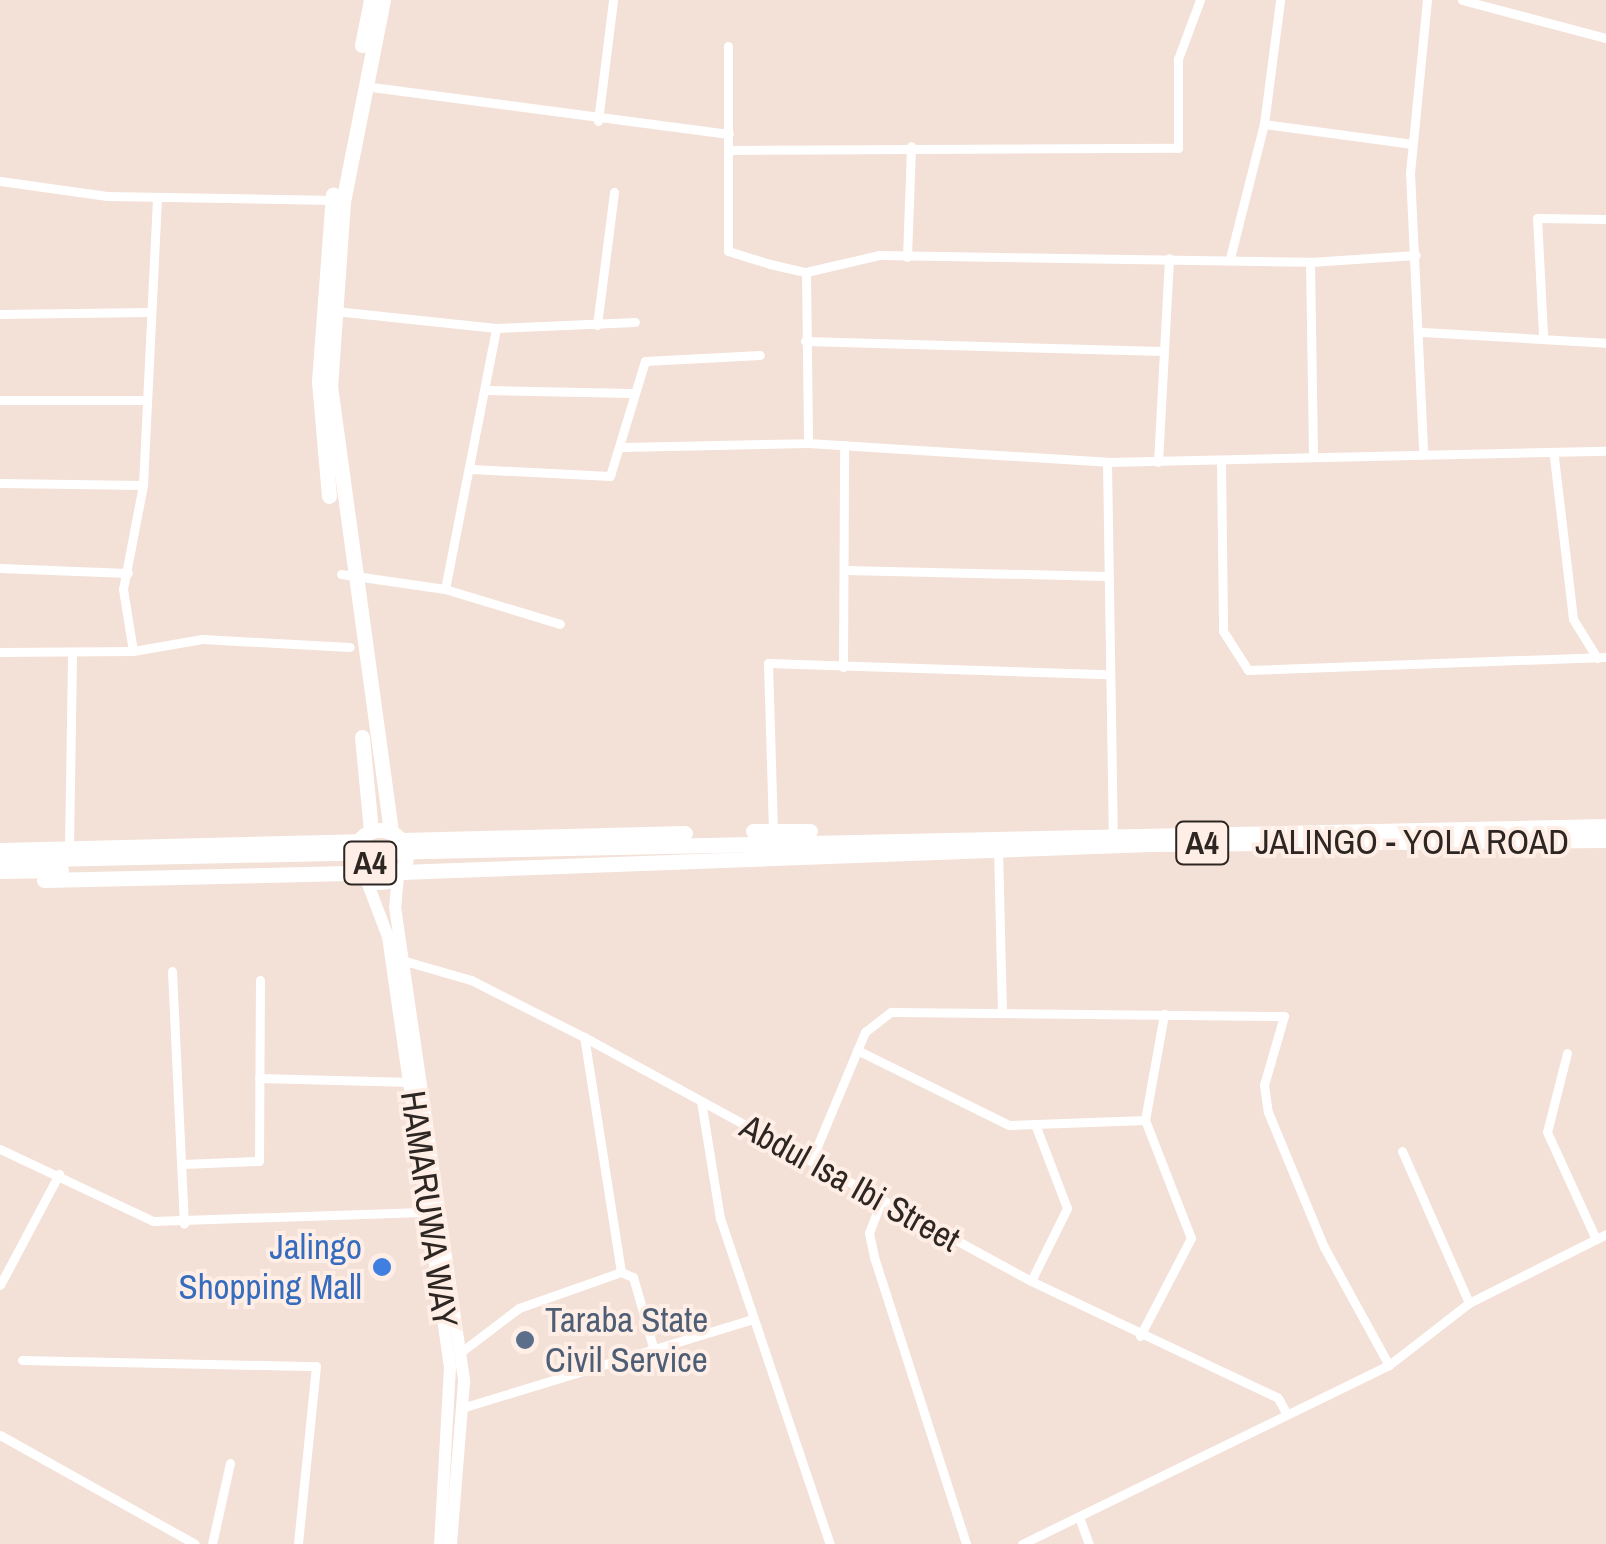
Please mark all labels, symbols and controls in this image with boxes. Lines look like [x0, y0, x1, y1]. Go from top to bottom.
road number: A4 [1174, 816, 1230, 870]
street label: JALINGO - YOLA ROAD [1254, 821, 1570, 863]
road number: A4 [342, 836, 398, 890]
street label: HAMARUWA WAY [392, 1087, 466, 1331]
street label: Abdul Isa Ibi Street [733, 1105, 967, 1261]
place label: Jalingo Shopping Mall [179, 1226, 362, 1308]
marker: Jalingo Shopping Mall [371, 1256, 393, 1278]
place label: Taraba State Civil Service [545, 1299, 708, 1381]
marker: Taraba State Civil Service [514, 1329, 536, 1351]

